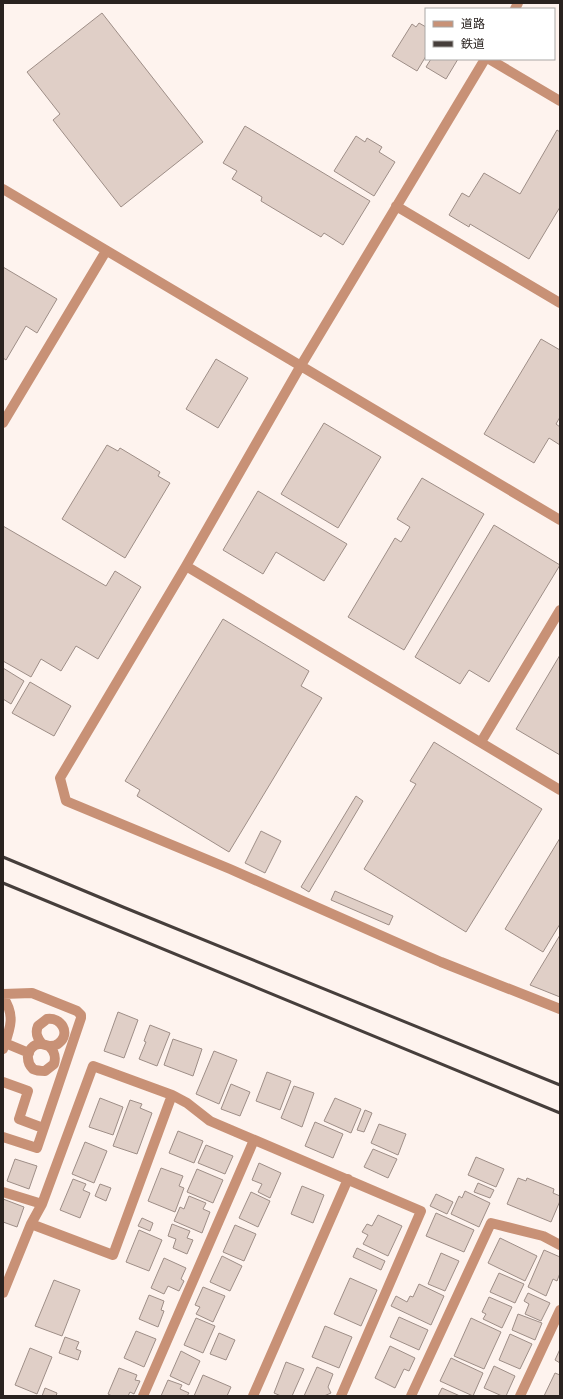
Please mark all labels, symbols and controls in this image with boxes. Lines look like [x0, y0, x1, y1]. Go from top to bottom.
legend [425, 8, 555, 60]
text: 道路 [461, 16, 485, 31]
text: 鉄道 [461, 36, 485, 51]

